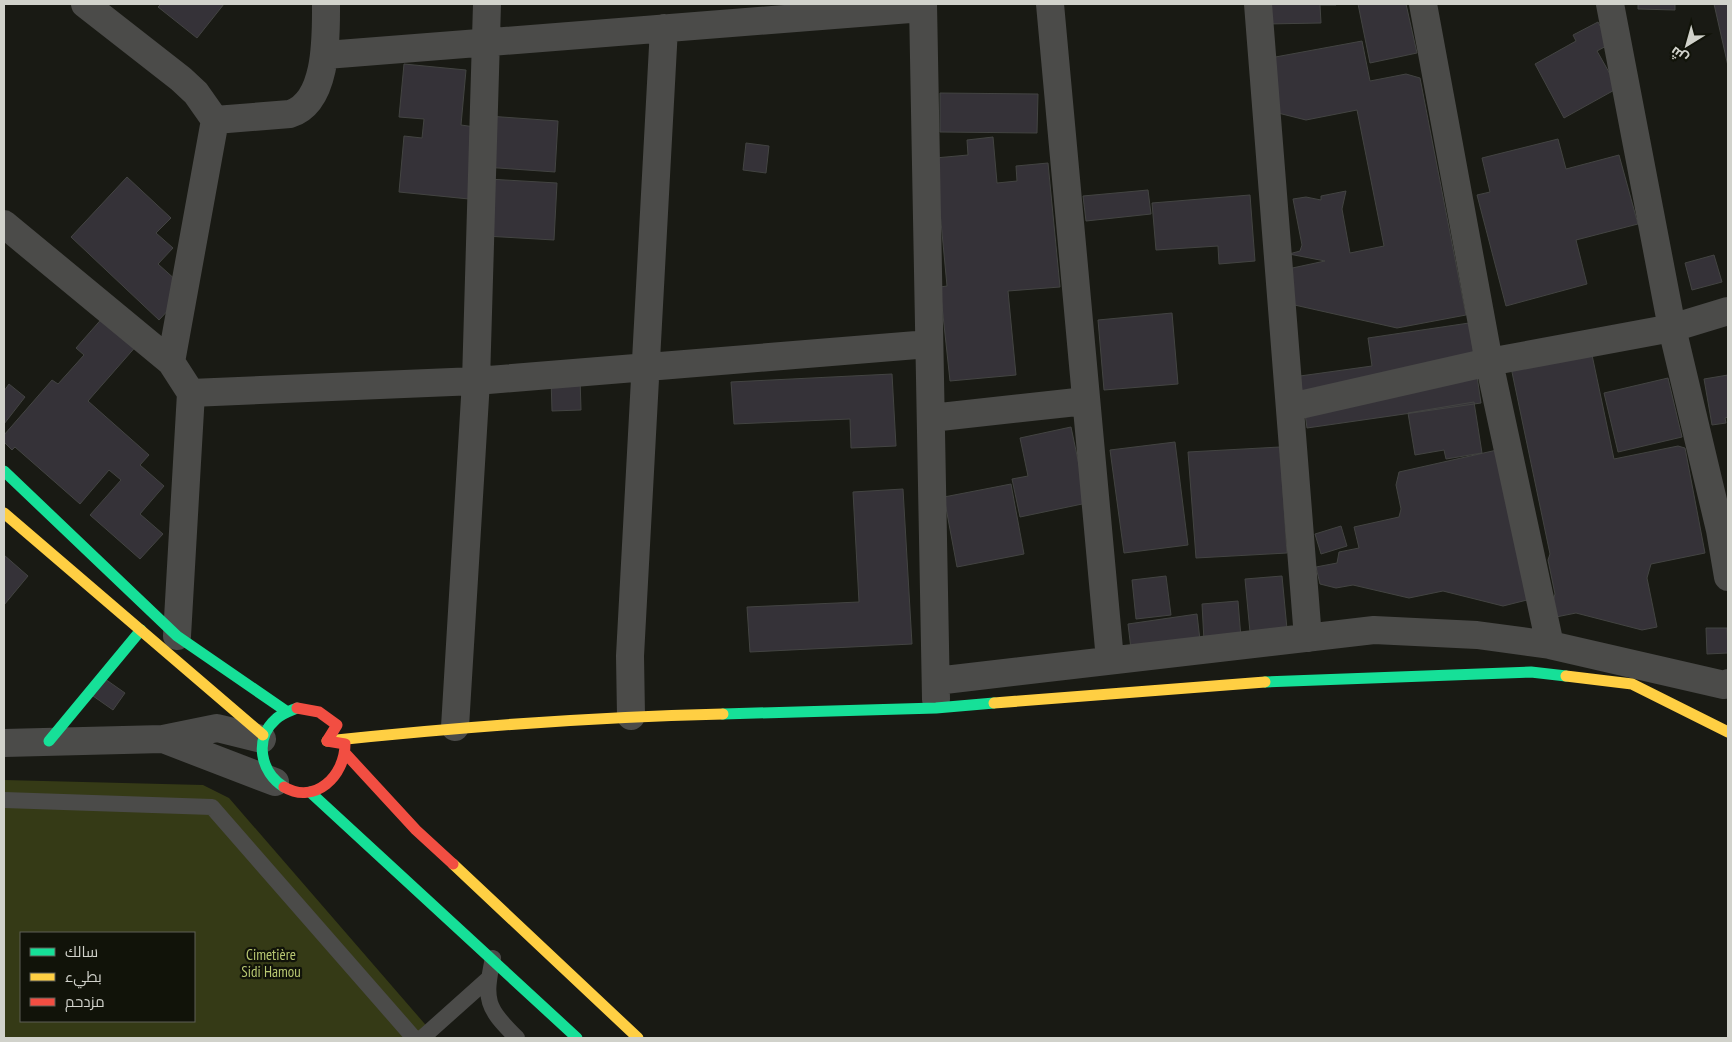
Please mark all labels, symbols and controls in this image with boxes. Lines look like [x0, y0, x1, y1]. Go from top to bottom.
north arrow [1662, 20, 1712, 70]
text: ش [1667, 43, 1692, 68]
legend [20, 932, 195, 1022]
text: سالك [65, 942, 98, 961]
park label: Cimetière Sidi Hamou [241, 945, 301, 981]
text: بطيء [65, 967, 102, 989]
text: مزدحم [65, 992, 105, 1012]

